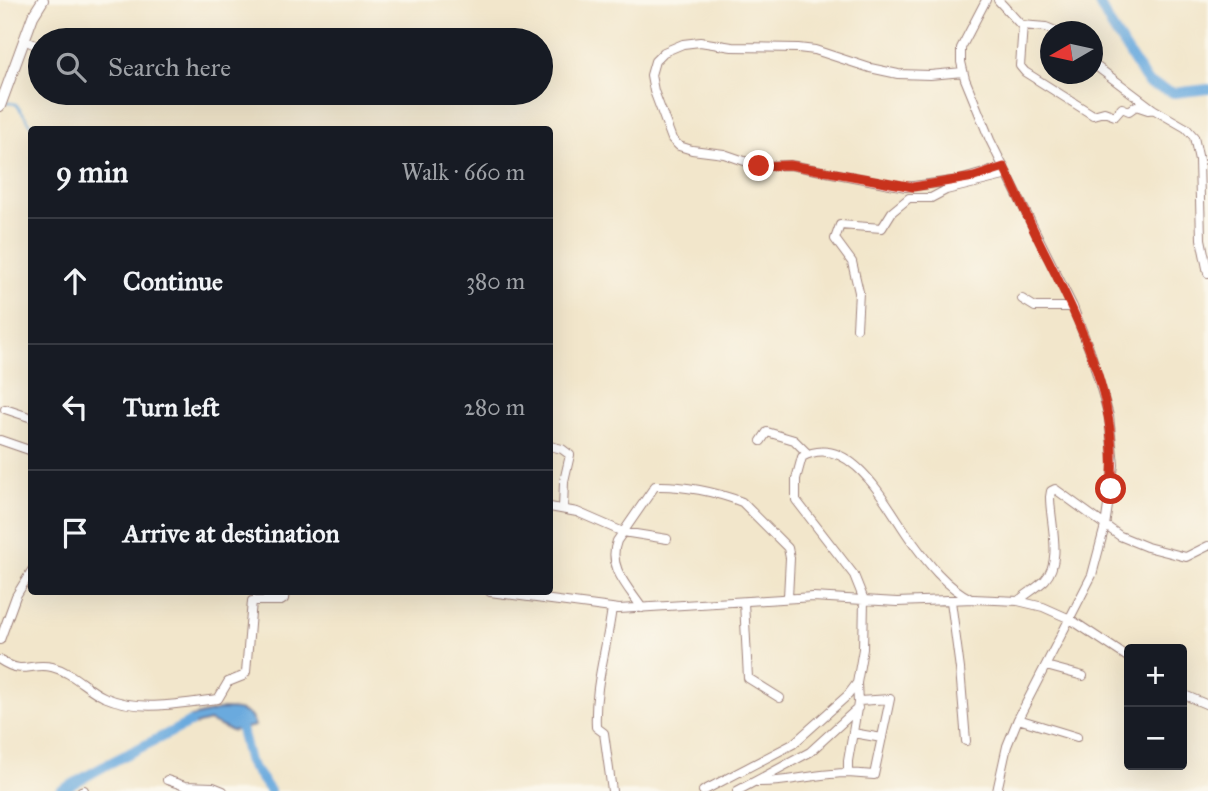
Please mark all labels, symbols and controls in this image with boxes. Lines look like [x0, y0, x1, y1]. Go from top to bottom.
north arrow [1040, 21, 1103, 84]
search box [28, 28, 553, 105]
icon: search [52, 48, 90, 86]
text: Search here [108, 51, 231, 83]
route end [743, 150, 774, 181]
text: 9 min [56, 154, 128, 190]
text: Walk · 660 m [401, 158, 525, 186]
icon: ahead [56, 262, 94, 300]
text: Continue [123, 265, 223, 297]
text: 380 m [466, 267, 525, 295]
icon: left [56, 388, 94, 426]
text: Turn left [123, 391, 219, 423]
text: 280 m [464, 393, 525, 421]
route start [1095, 473, 1126, 504]
icon: arrive [56, 514, 94, 552]
text: Arrive at destination [123, 517, 340, 549]
map controls [1124, 644, 1187, 770]
button: + [1124, 644, 1187, 707]
button: − [1124, 707, 1187, 770]

